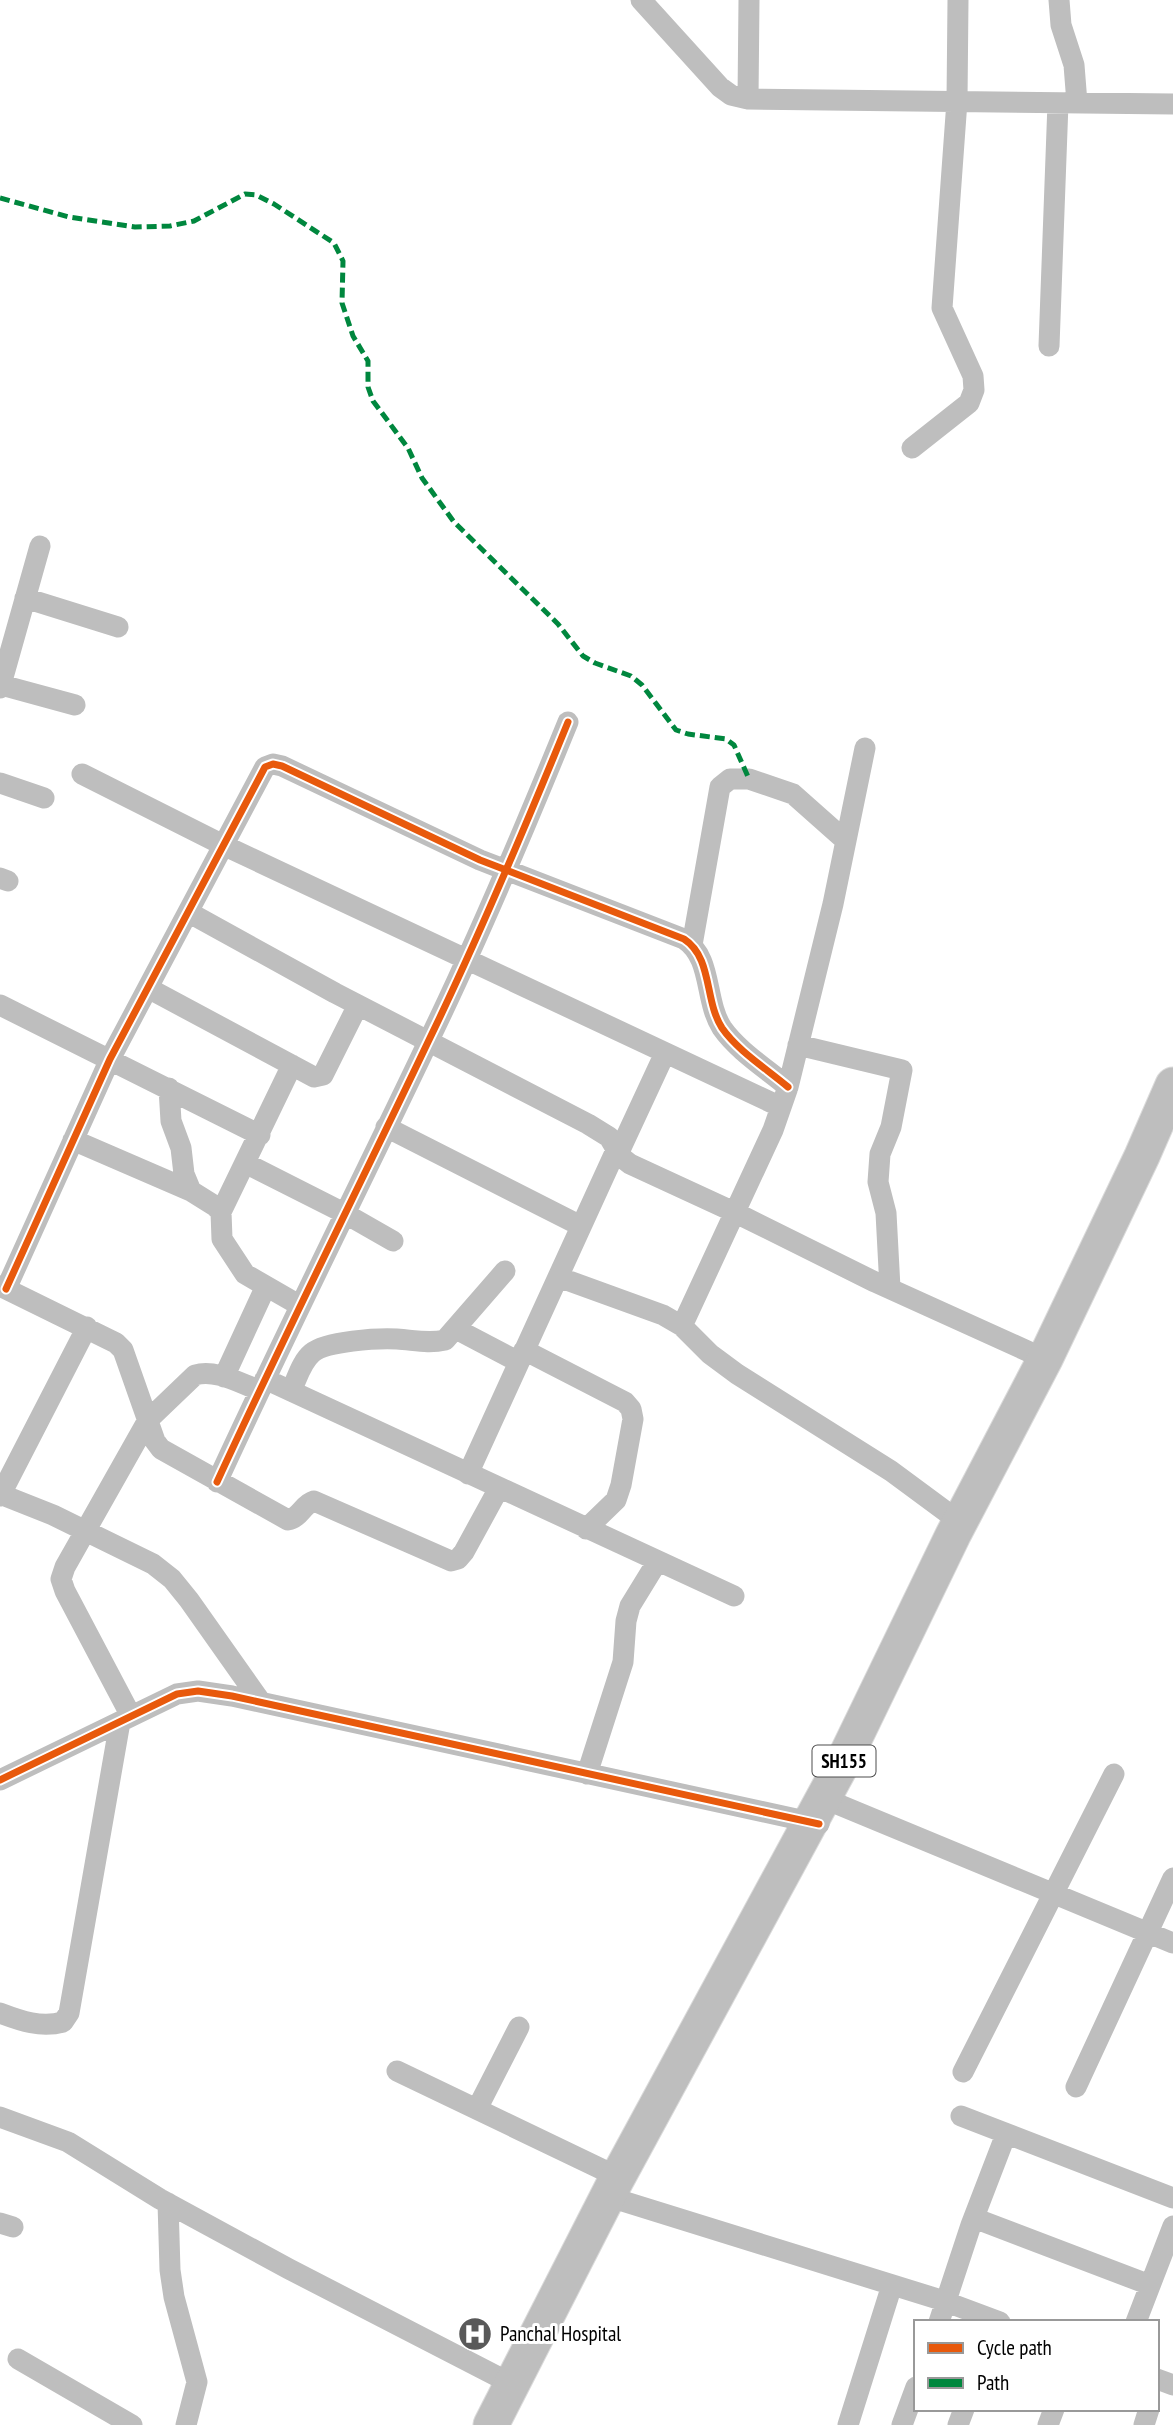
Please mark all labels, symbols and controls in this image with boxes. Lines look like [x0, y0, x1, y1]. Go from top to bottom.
road number: SH155 [812, 1746, 876, 1777]
hospital icon: Panchal Hospital [456, 2315, 494, 2353]
place label: Panchal Hospital [500, 2320, 621, 2347]
legend [914, 2320, 1159, 2411]
text: Cycle path [977, 2334, 1052, 2361]
text: Path [977, 2369, 1009, 2396]

